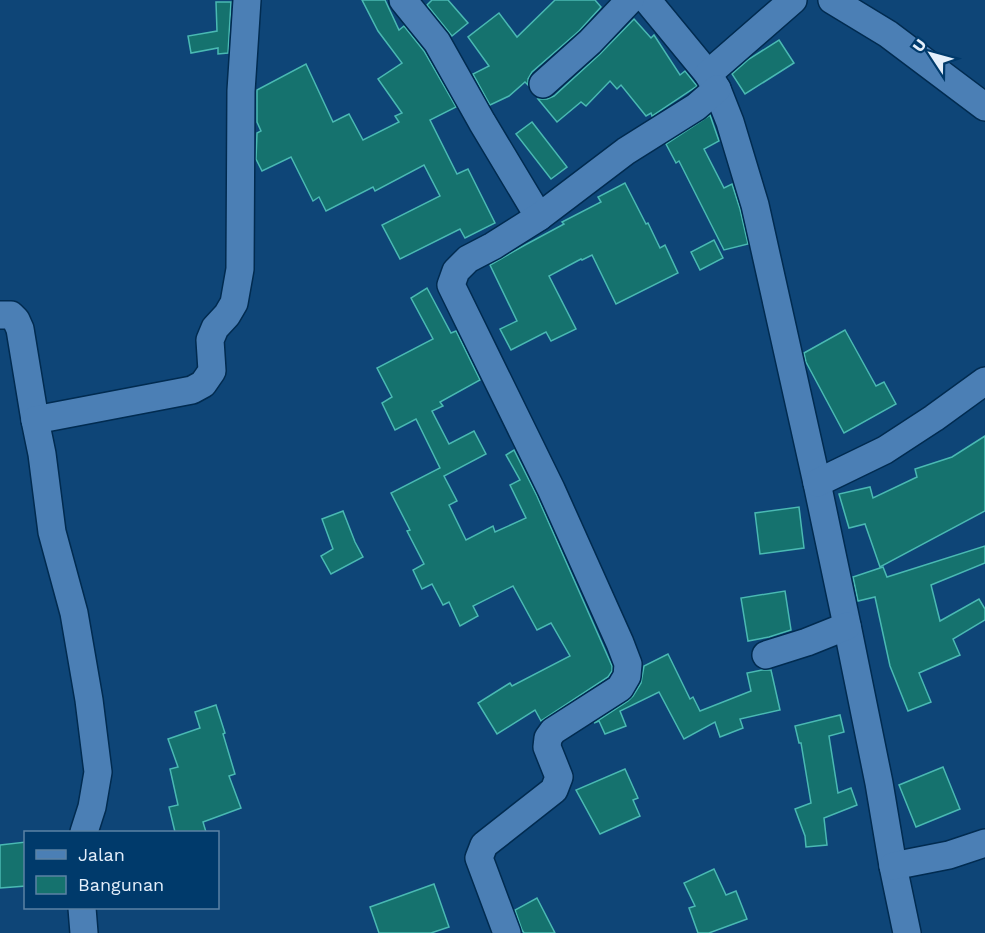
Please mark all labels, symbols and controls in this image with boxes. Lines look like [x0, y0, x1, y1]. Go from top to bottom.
north arrow [901, 24, 961, 84]
text: U [908, 35, 930, 56]
legend [24, 831, 219, 909]
text: Jalan [78, 844, 125, 865]
text: Bangunan [78, 874, 164, 895]

